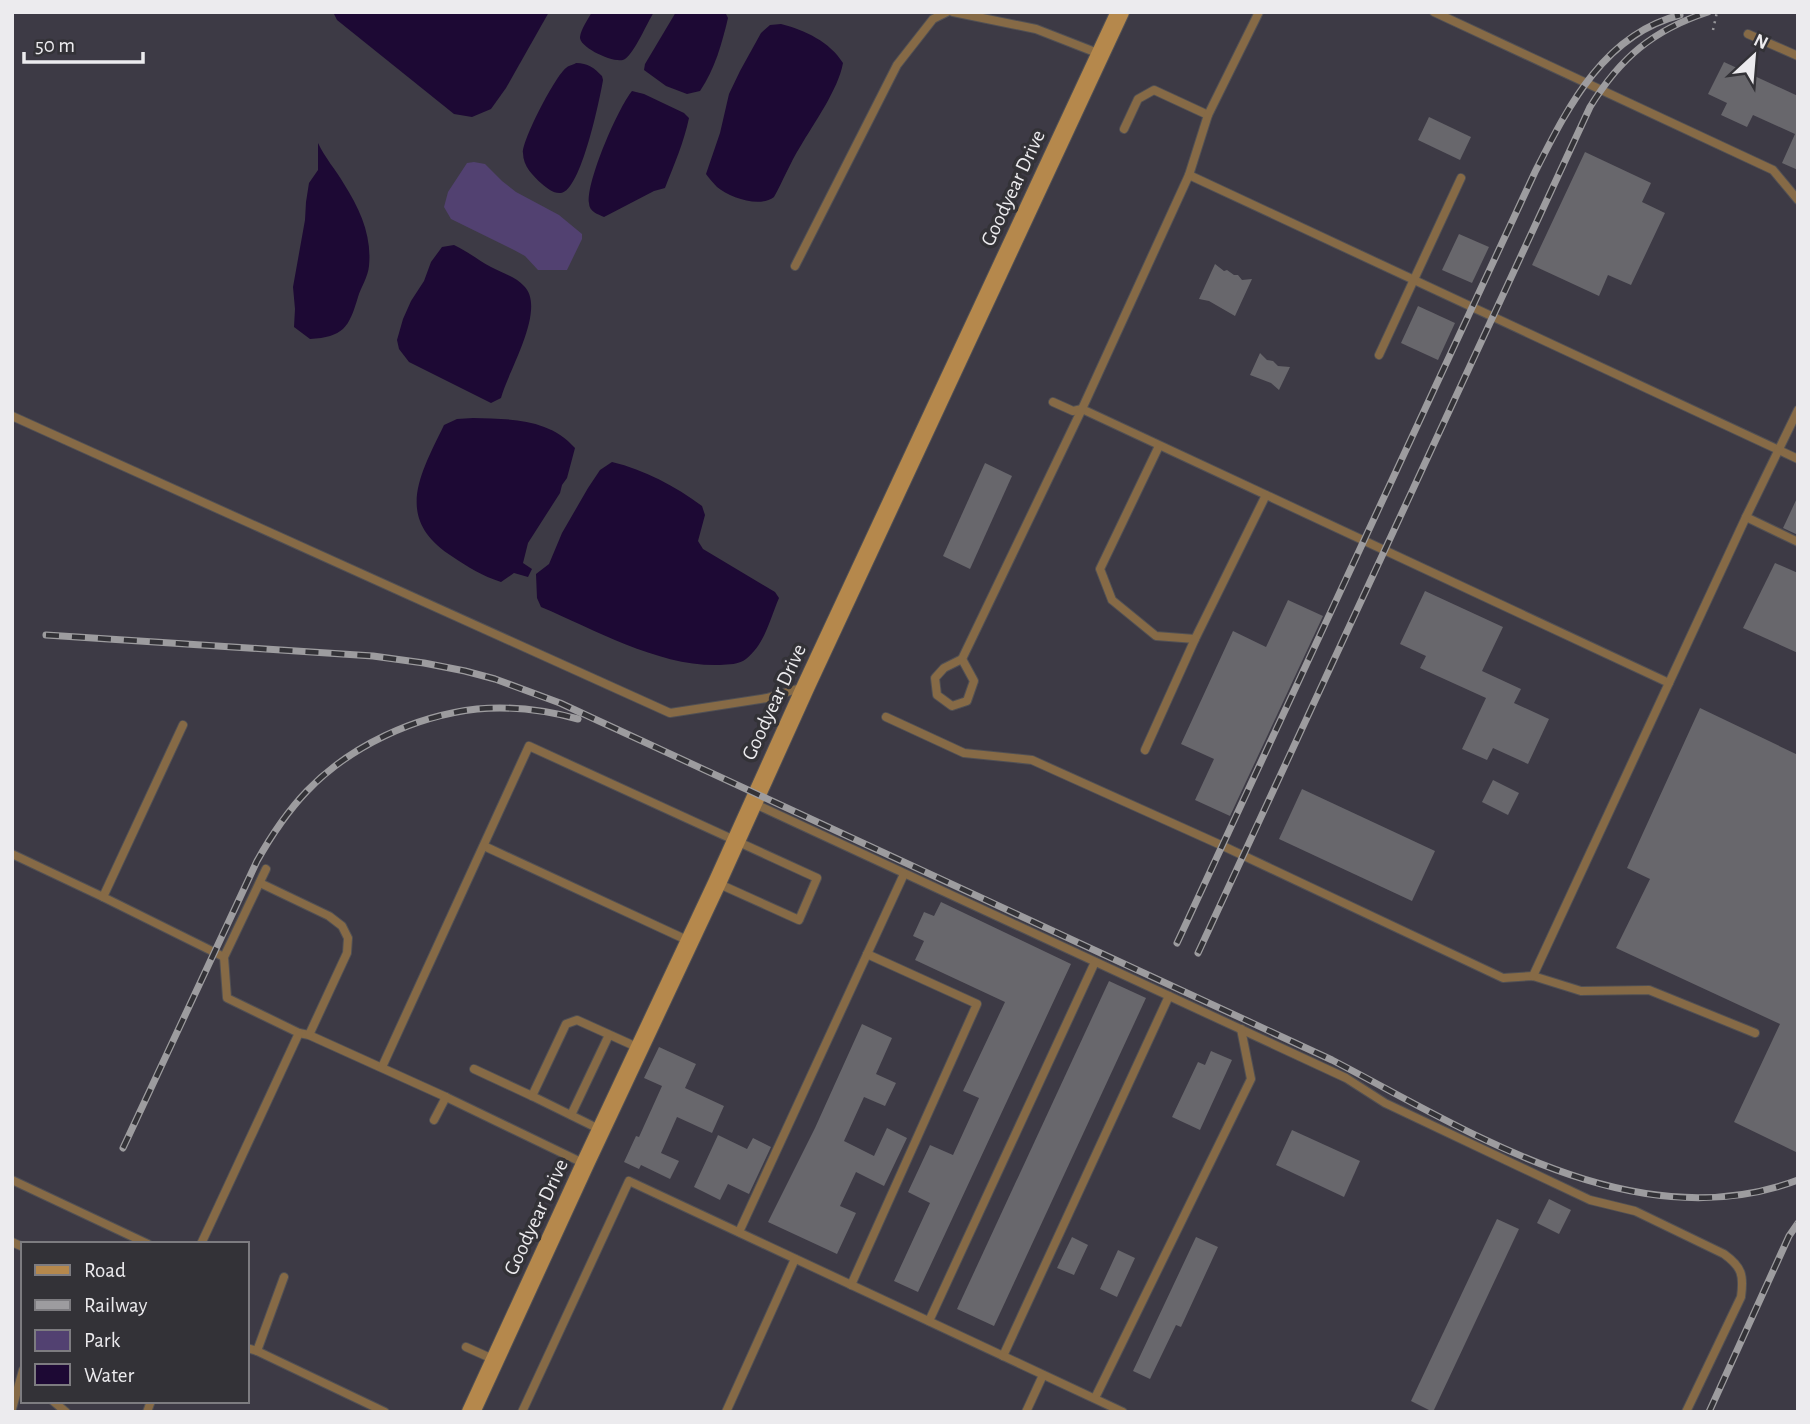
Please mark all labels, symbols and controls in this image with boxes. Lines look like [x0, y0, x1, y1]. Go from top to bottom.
scale bar [24, 21, 144, 65]
north arrow [1719, 21, 1789, 91]
text: N [1751, 31, 1771, 54]
text: 50 m [35, 35, 75, 56]
street label: Goodyear Drive [977, 127, 1049, 249]
street label: Goodyear Drive [738, 641, 810, 763]
street label: Goodyear Drive [500, 1156, 572, 1278]
legend [21, 1242, 248, 1403]
text: Road [84, 1260, 126, 1281]
text: Railway [84, 1295, 147, 1316]
text: Park [84, 1330, 121, 1351]
text: Water [84, 1365, 134, 1386]

